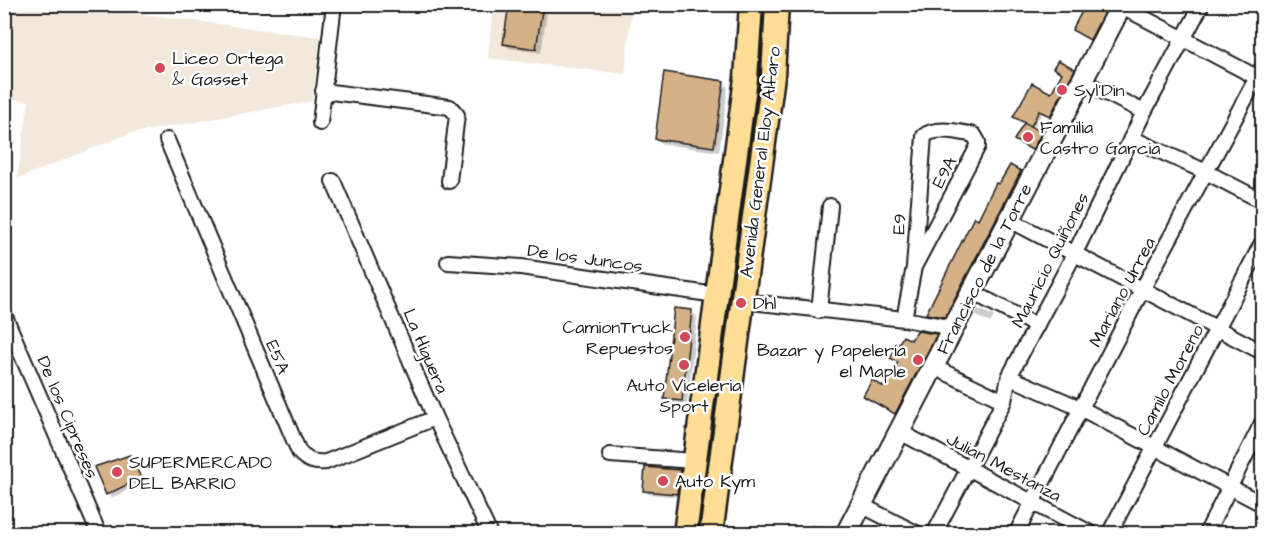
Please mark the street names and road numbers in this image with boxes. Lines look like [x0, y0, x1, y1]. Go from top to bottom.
street label: Avenida General Eloy Alfaro [734, 45, 788, 279]
street label: E9A [926, 152, 963, 192]
street label: Francisco de la Torre [930, 179, 1039, 359]
street label: Mauricio Quiñones [1006, 188, 1095, 332]
street label: E9 [886, 213, 913, 235]
street label: Mariano Urrea [1083, 233, 1162, 352]
street label: De los Juncos [526, 238, 644, 279]
street label: La Higuera [396, 305, 455, 398]
street label: Camilo Moreno [1131, 320, 1210, 440]
street label: E5A [259, 336, 296, 379]
street label: De los Cipreses [30, 352, 105, 482]
street label: Julian Mestanza [942, 427, 1066, 508]

